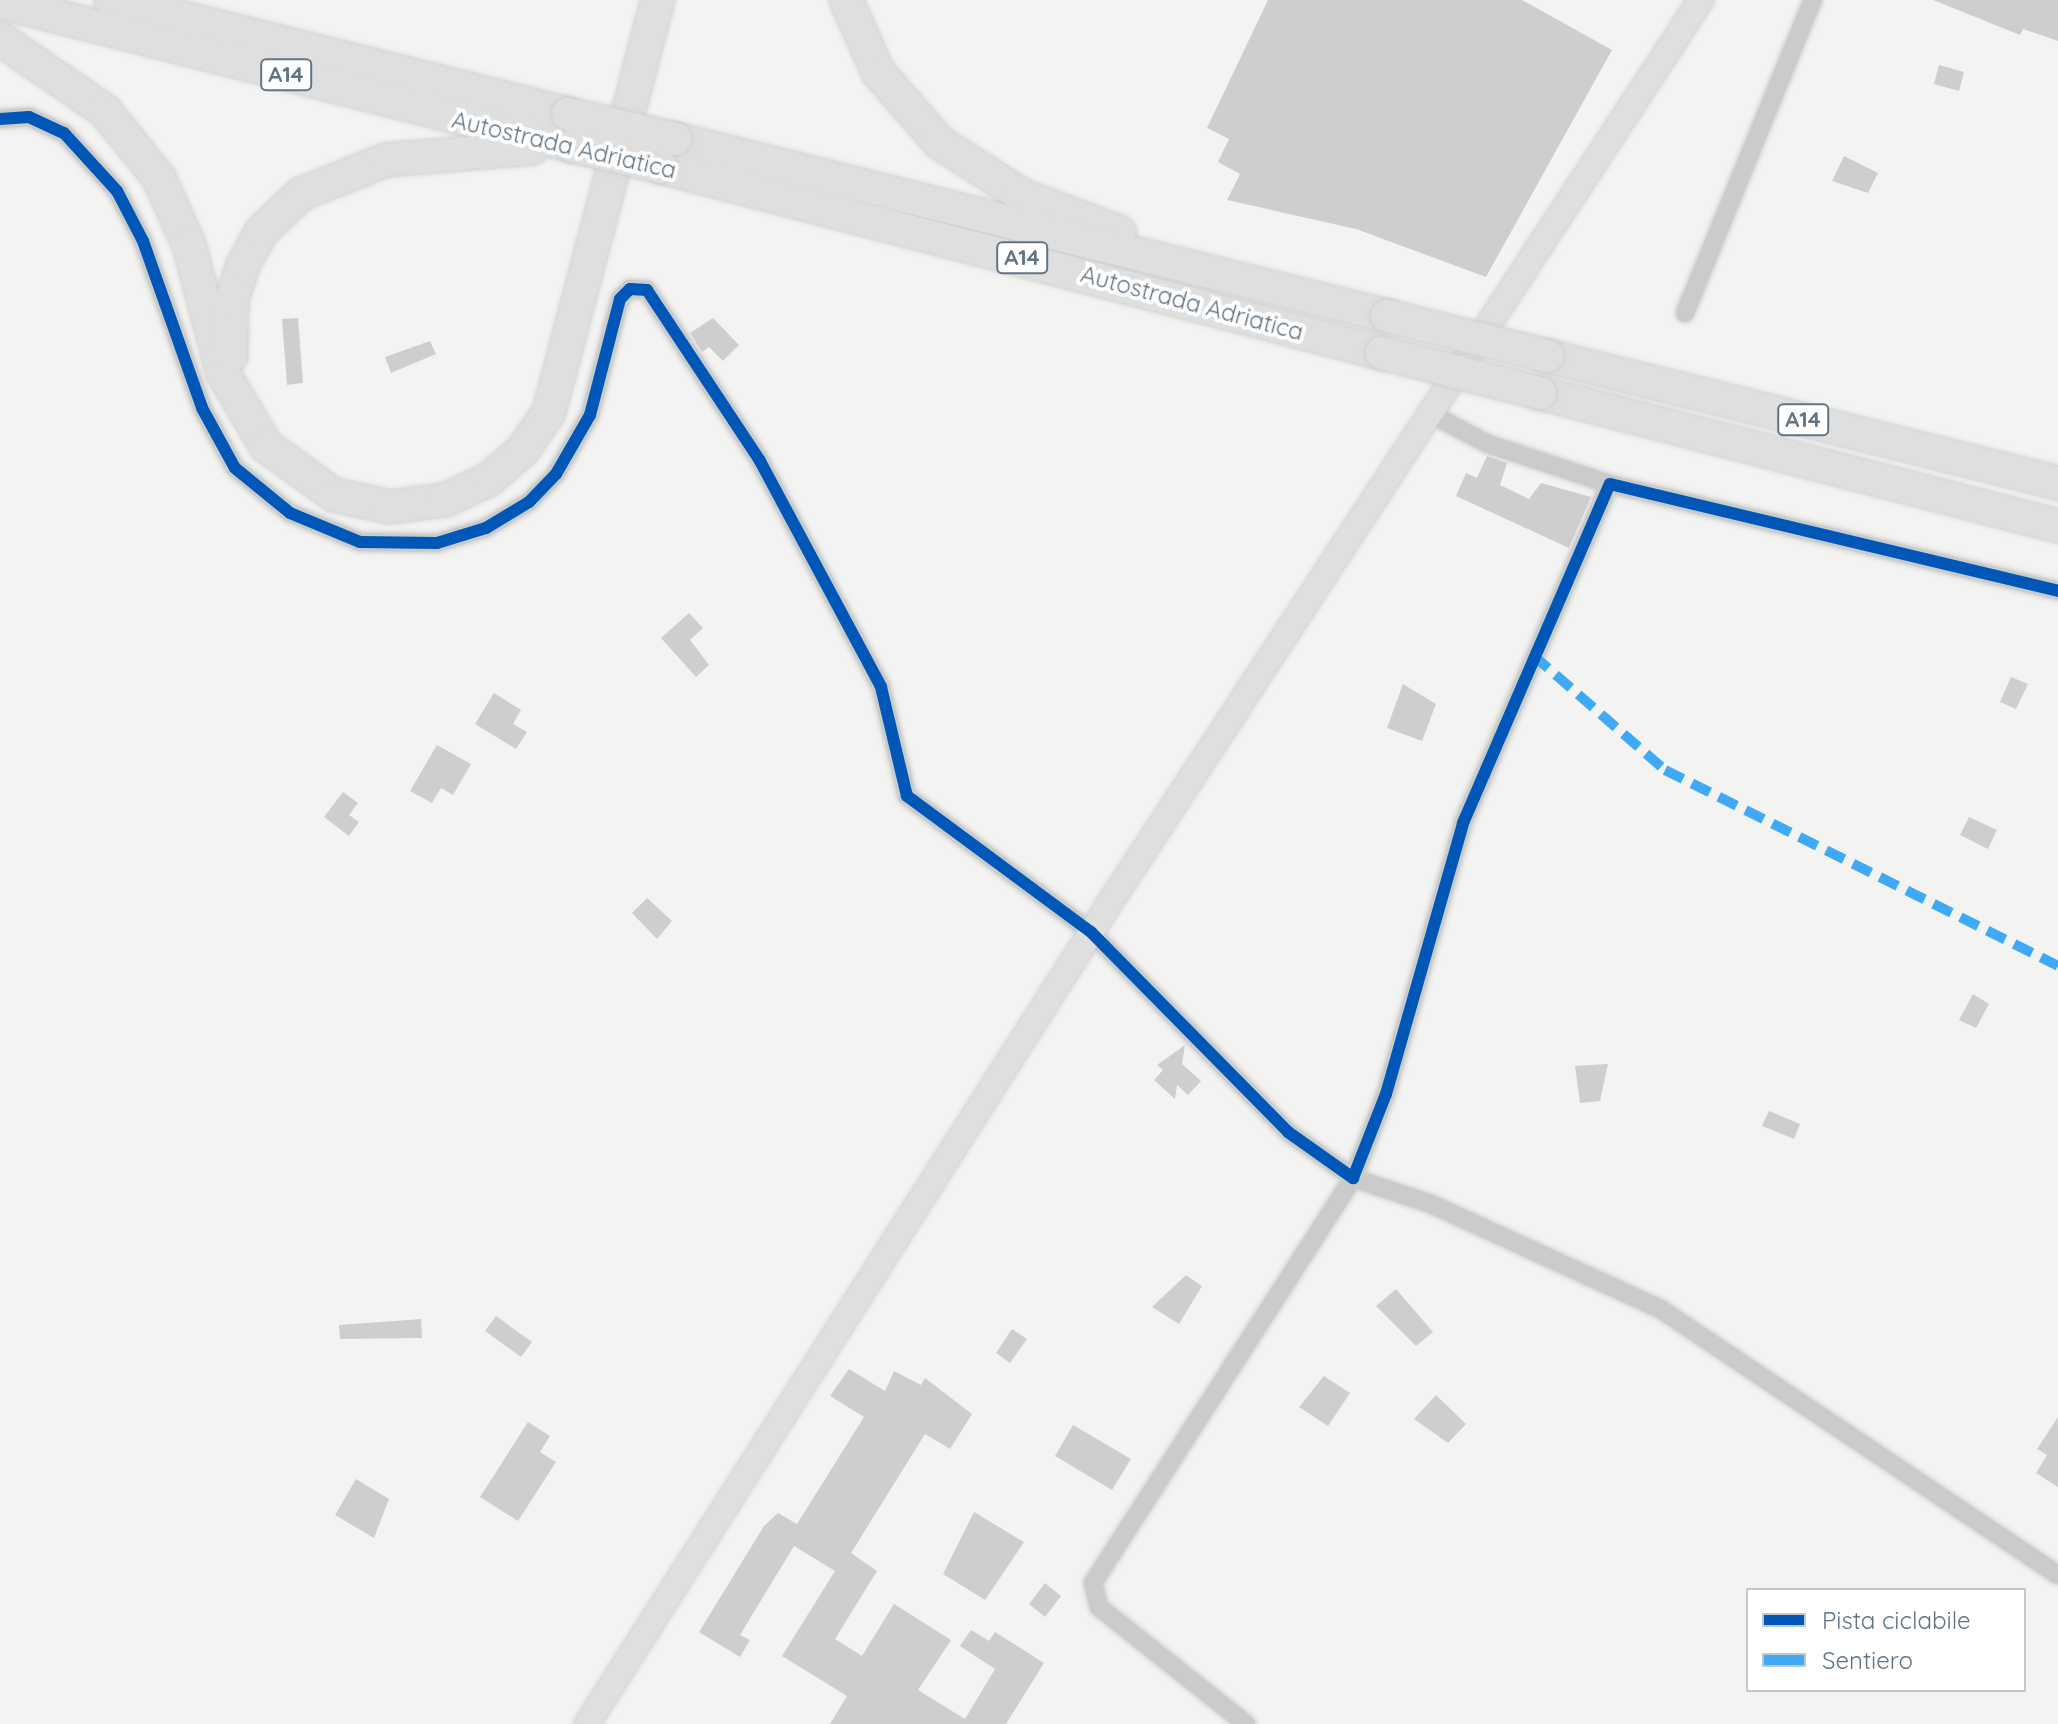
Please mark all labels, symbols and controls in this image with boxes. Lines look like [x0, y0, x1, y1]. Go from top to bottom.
road number: A14 [260, 57, 312, 93]
street label: Autostrada Adriatica [449, 105, 679, 185]
road number: A14 [996, 240, 1048, 276]
street label: Autostrada Adriatica [1078, 259, 1306, 347]
road number: A14 [1777, 402, 1829, 438]
legend [1746, 1588, 2026, 1692]
text: Pista ciclabile [1822, 1605, 1971, 1635]
text: Sentiero [1822, 1645, 1913, 1675]

